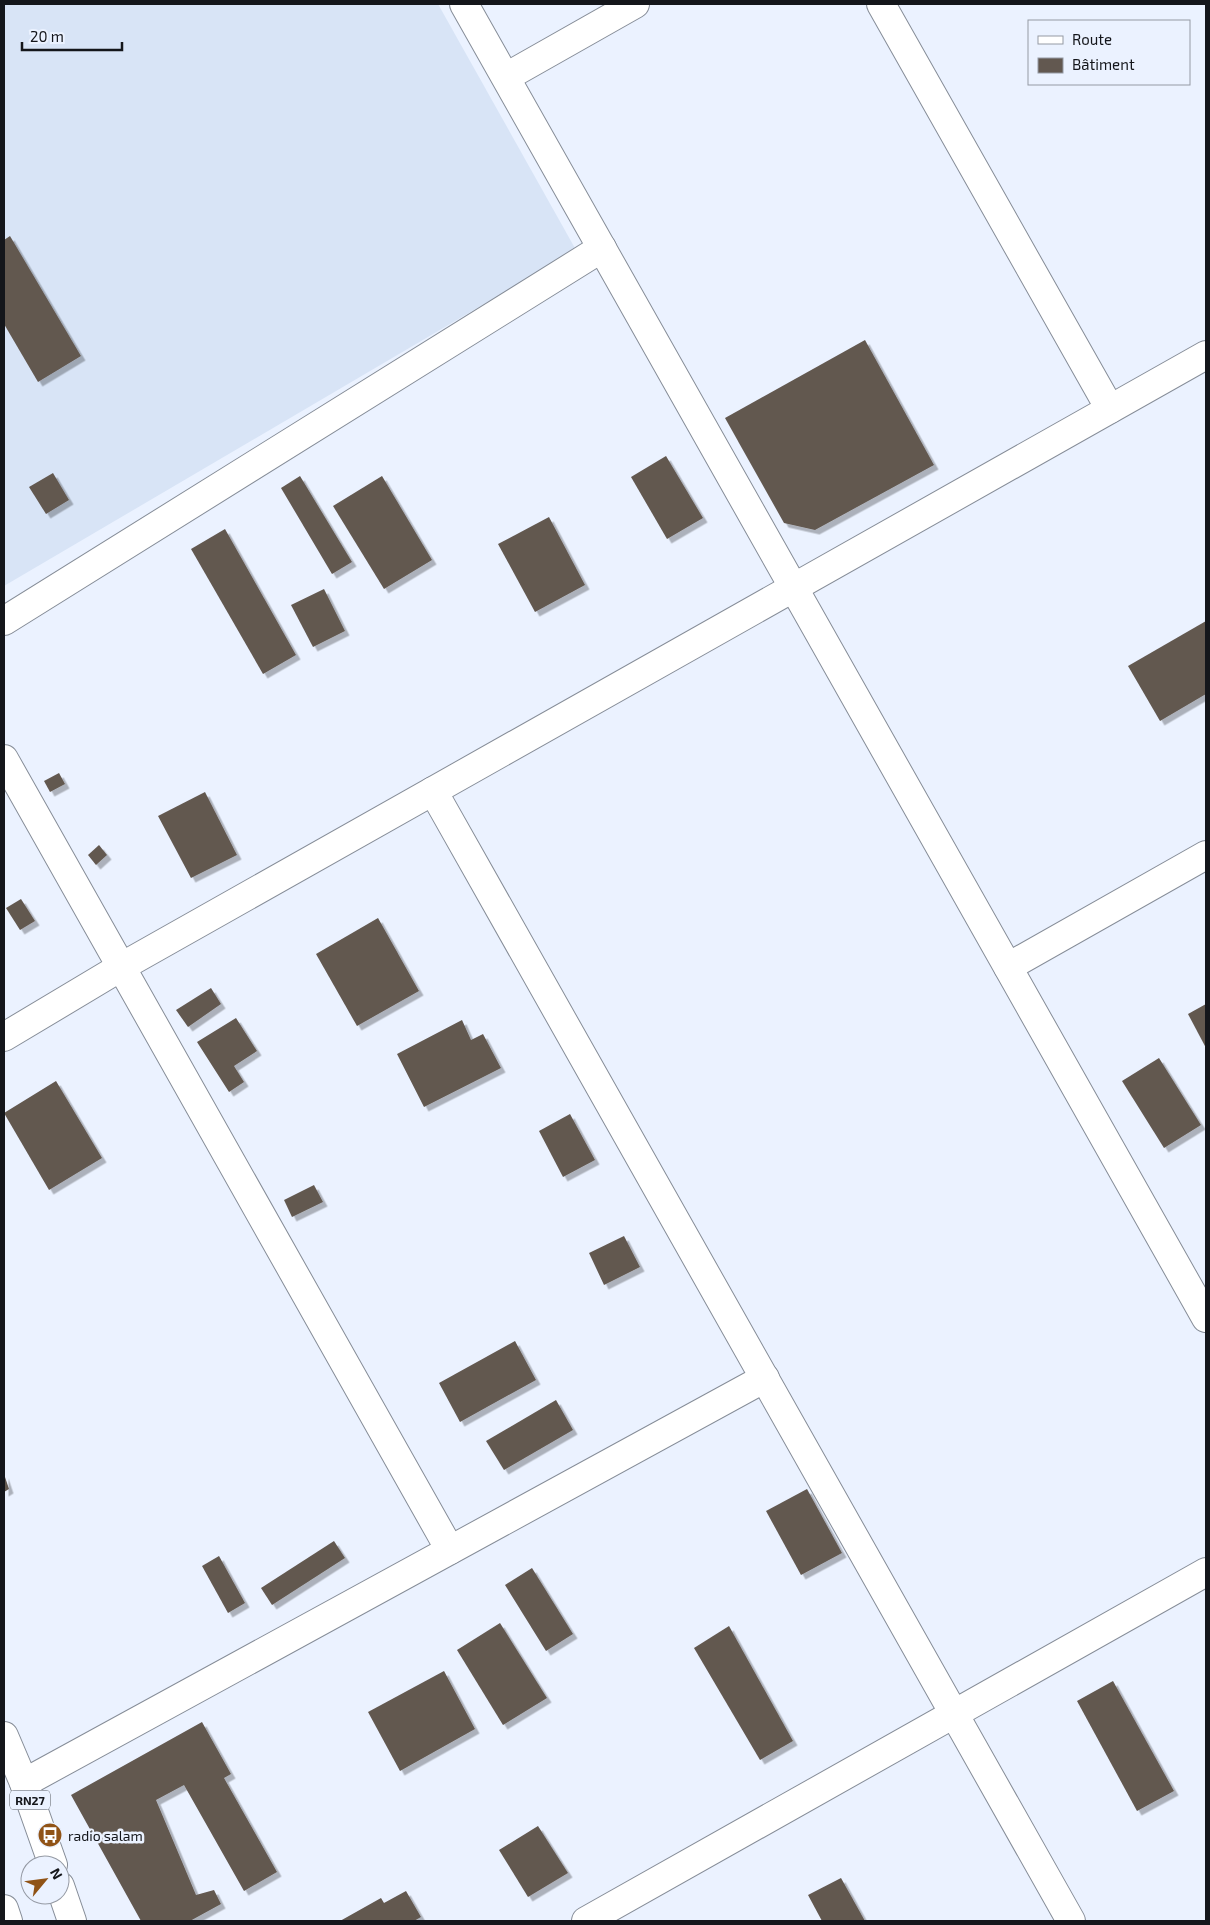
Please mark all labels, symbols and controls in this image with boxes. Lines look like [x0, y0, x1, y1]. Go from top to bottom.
scale bar [22, 20, 122, 52]
legend [1028, 20, 1190, 85]
text: 20 m [30, 27, 64, 45]
text: Route [1072, 30, 1112, 48]
text: Bâtiment [1072, 55, 1135, 73]
road number: RN27 [10, 1790, 50, 1810]
bus stop icon: radio salam [37, 1822, 63, 1848]
place label: radio salam [68, 1827, 143, 1844]
north arrow [20, 1855, 70, 1905]
text: N [47, 1865, 67, 1882]

